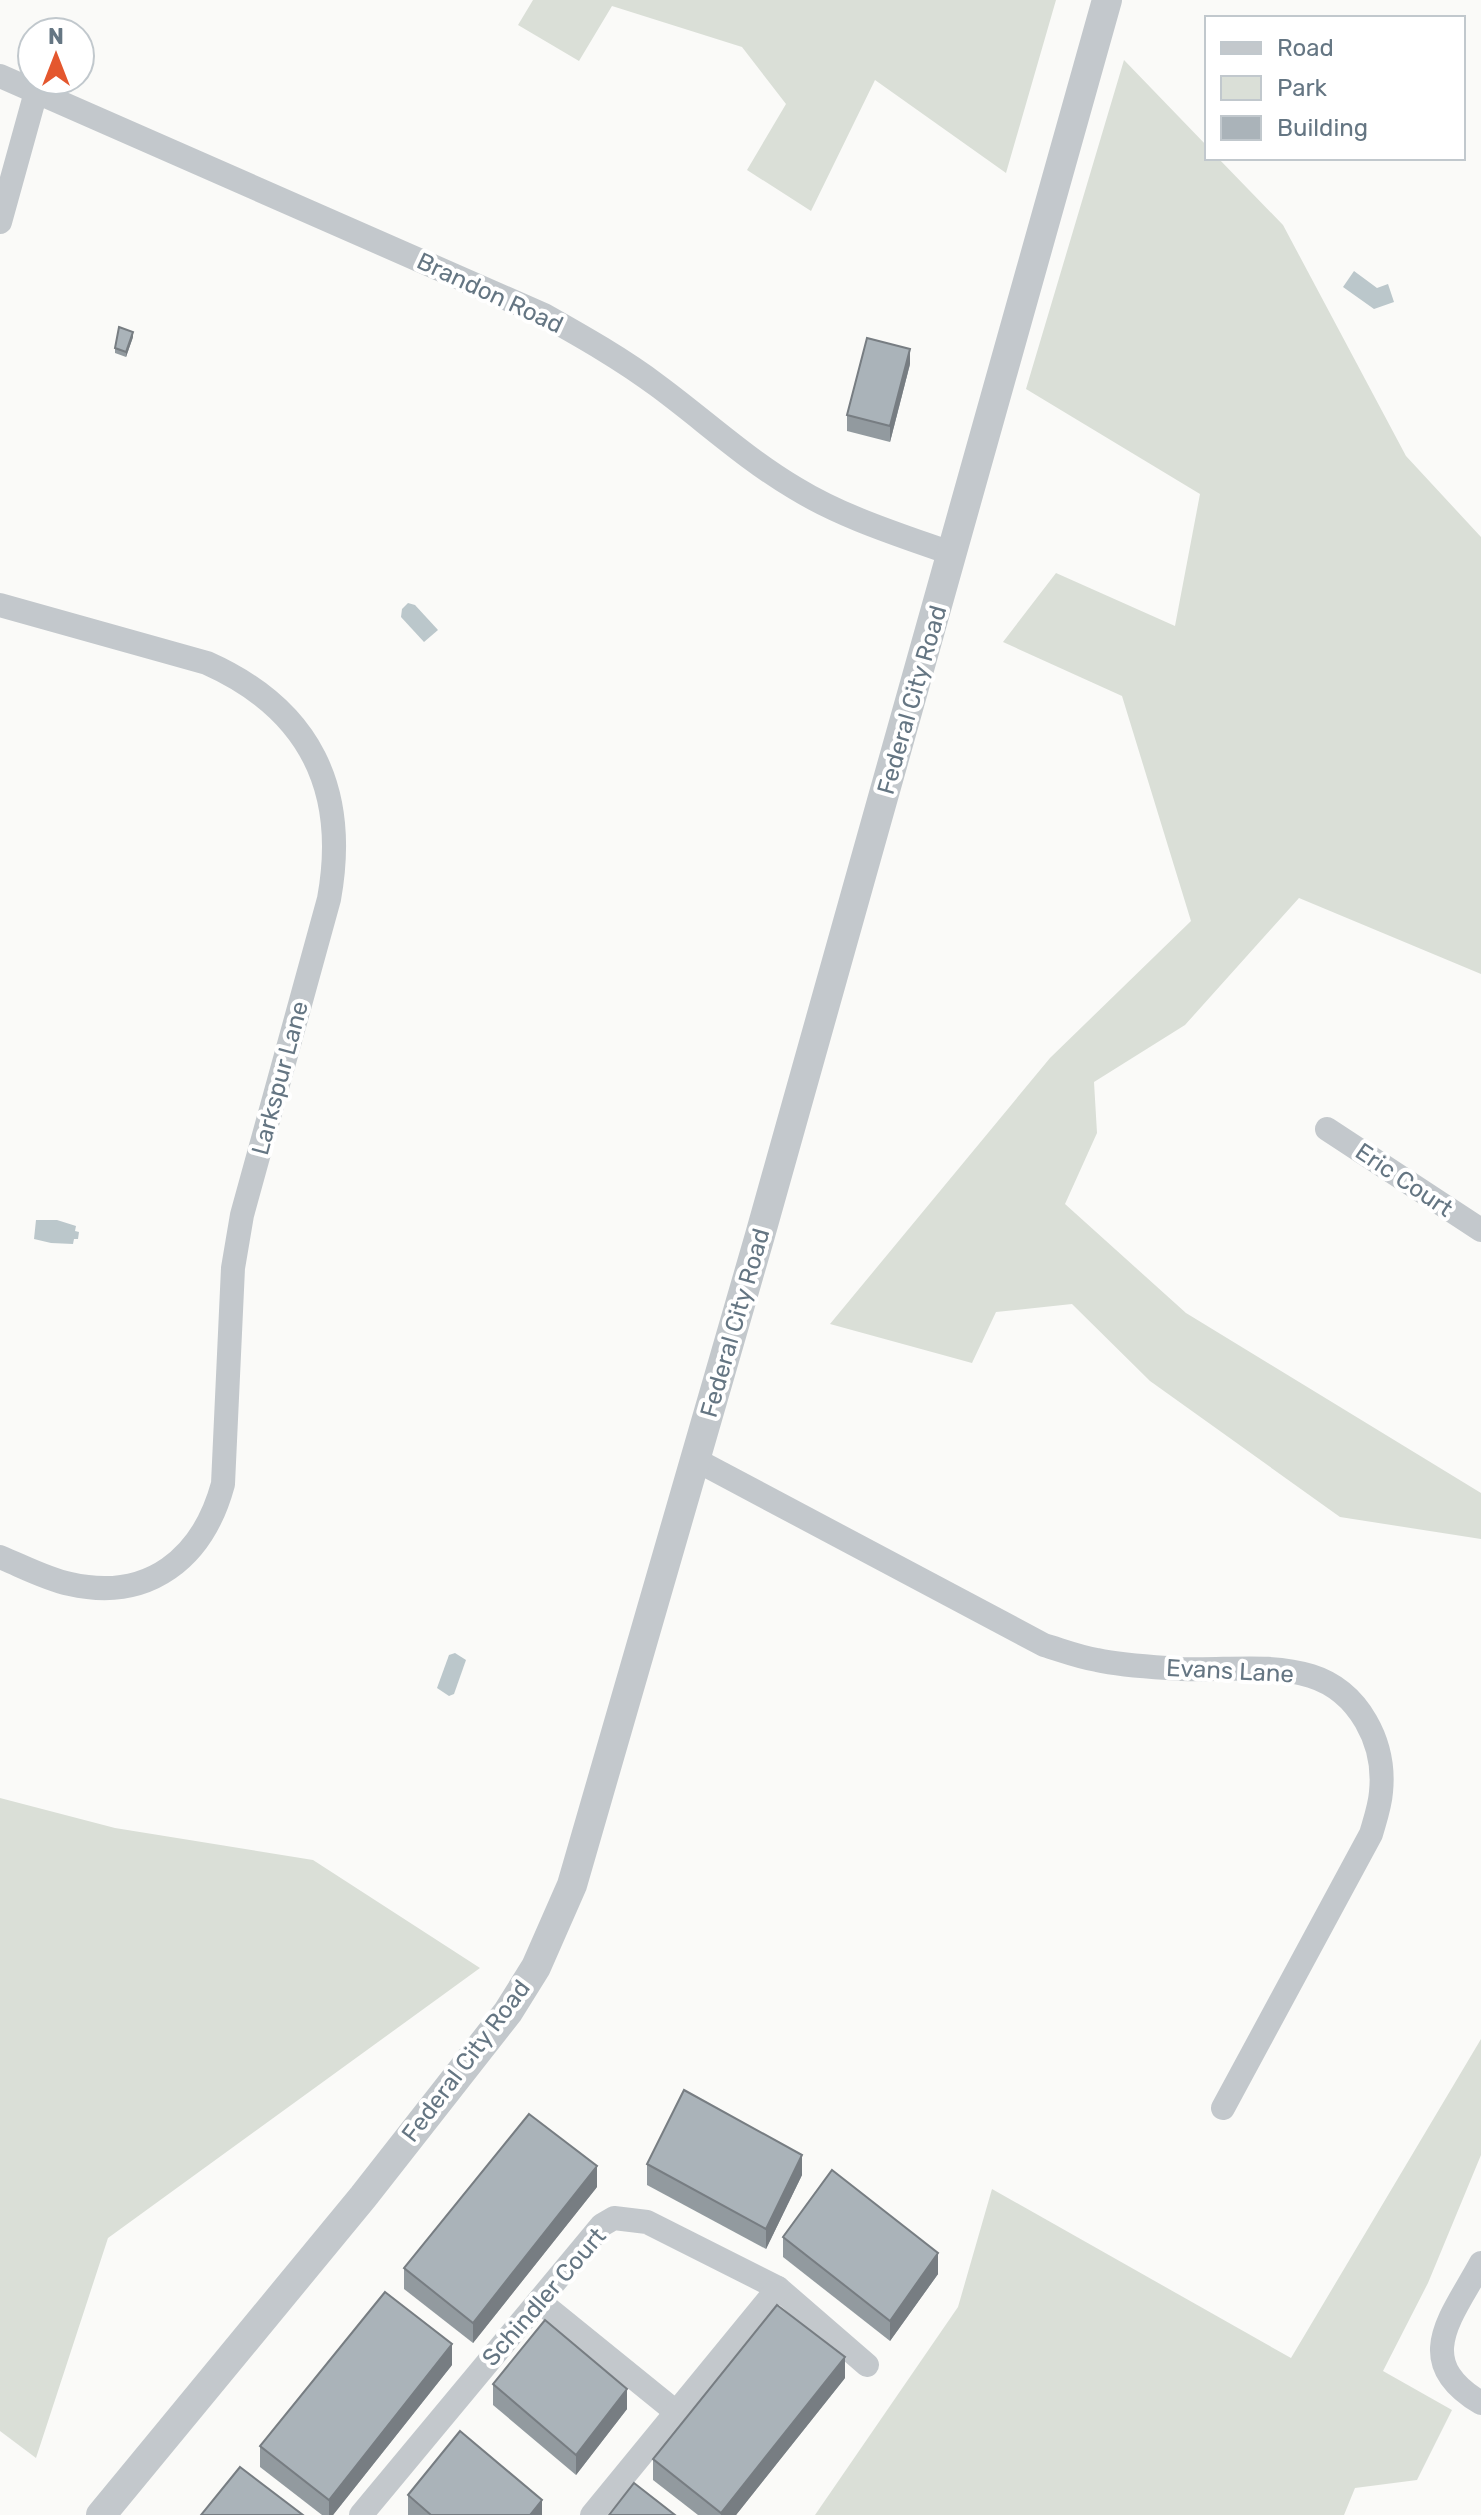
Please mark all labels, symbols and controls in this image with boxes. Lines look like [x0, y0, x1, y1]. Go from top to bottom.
north arrow [16, 16, 96, 96]
legend [1205, 16, 1465, 160]
text: N [48, 23, 64, 50]
text: Road [1277, 34, 1334, 62]
text: Park [1277, 74, 1328, 102]
text: Building [1277, 114, 1368, 142]
street label: Brandon Road [412, 247, 568, 339]
street label: Federal City Road [872, 602, 952, 798]
street label: Larkspur Lane [246, 998, 314, 1158]
street label: Eric Court [1350, 1137, 1458, 1223]
street label: Federal City Road [695, 1225, 775, 1421]
street label: Evans Lane [1166, 1654, 1294, 1688]
street label: Federal City Road [396, 1975, 536, 2147]
street label: Schindler Court [476, 2222, 612, 2372]

